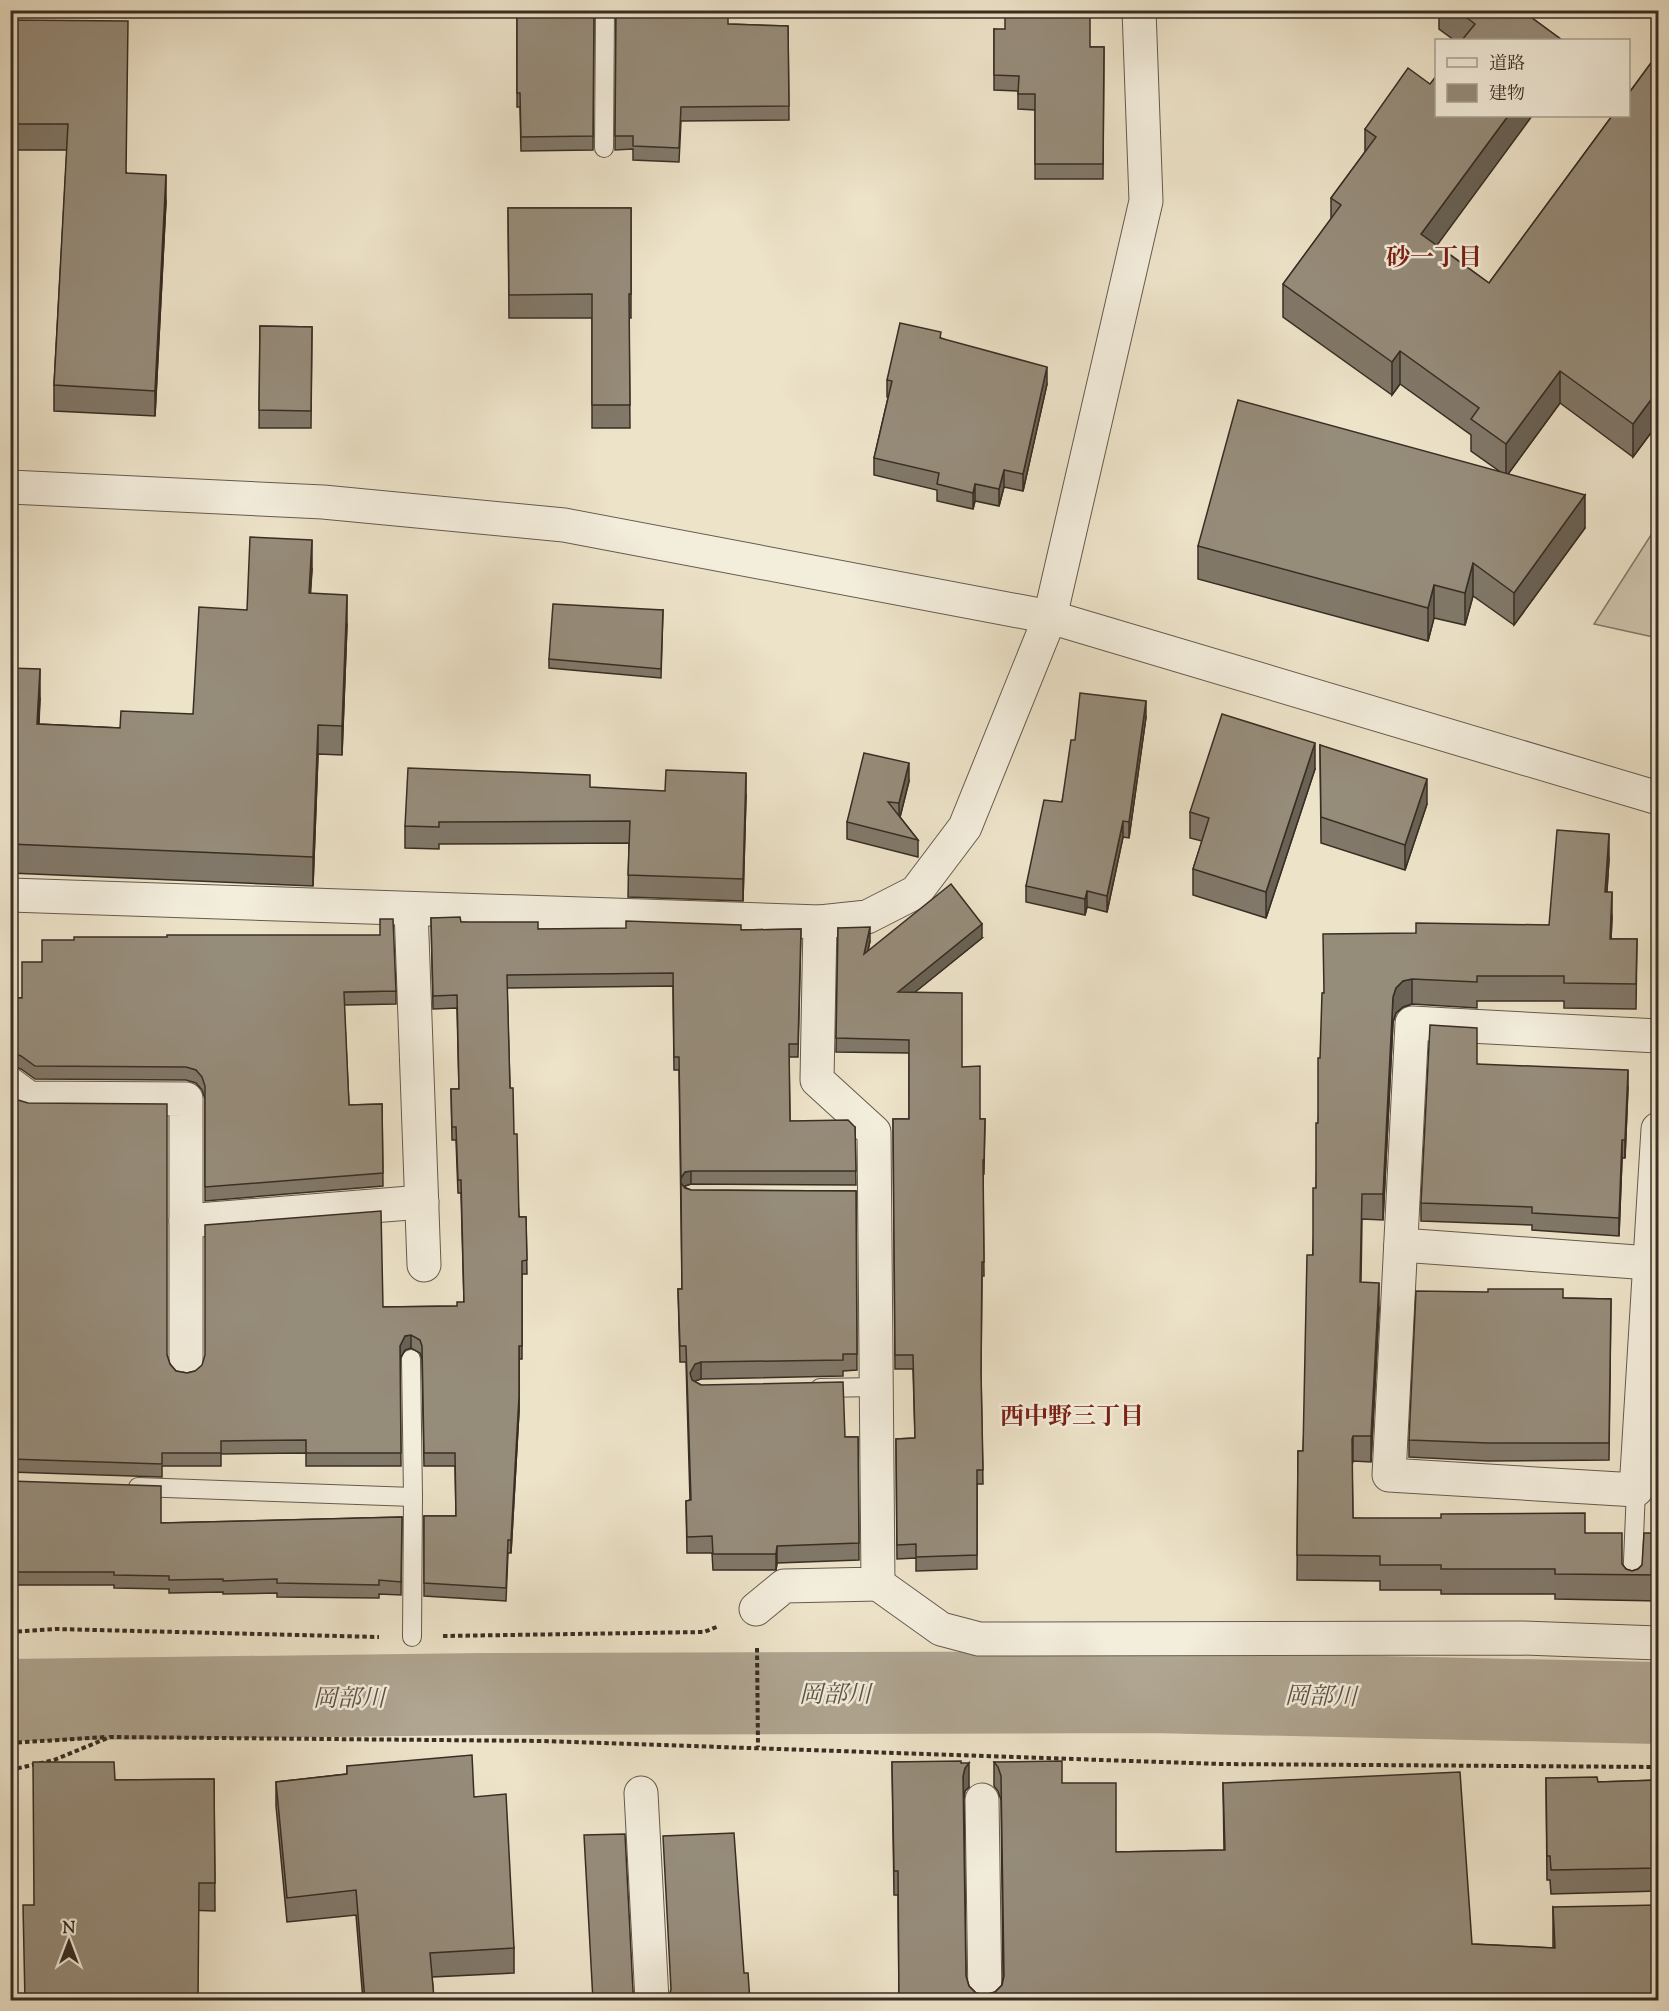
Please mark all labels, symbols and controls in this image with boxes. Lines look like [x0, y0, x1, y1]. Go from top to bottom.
legend [1435, 39, 1630, 117]
text: 道路 [1489, 52, 1525, 78]
text: 建物 [1489, 82, 1525, 108]
district label: 砂一丁目 [1386, 242, 1482, 276]
district label: 西中野三丁目 [1000, 1401, 1144, 1435]
water label: 岡部川 [799, 1679, 874, 1713]
water label: 岡部川 [1285, 1680, 1360, 1716]
water label: 岡部川 [313, 1683, 388, 1717]
north arrow [39, 1912, 99, 1972]
text: N [63, 1918, 76, 1941]

